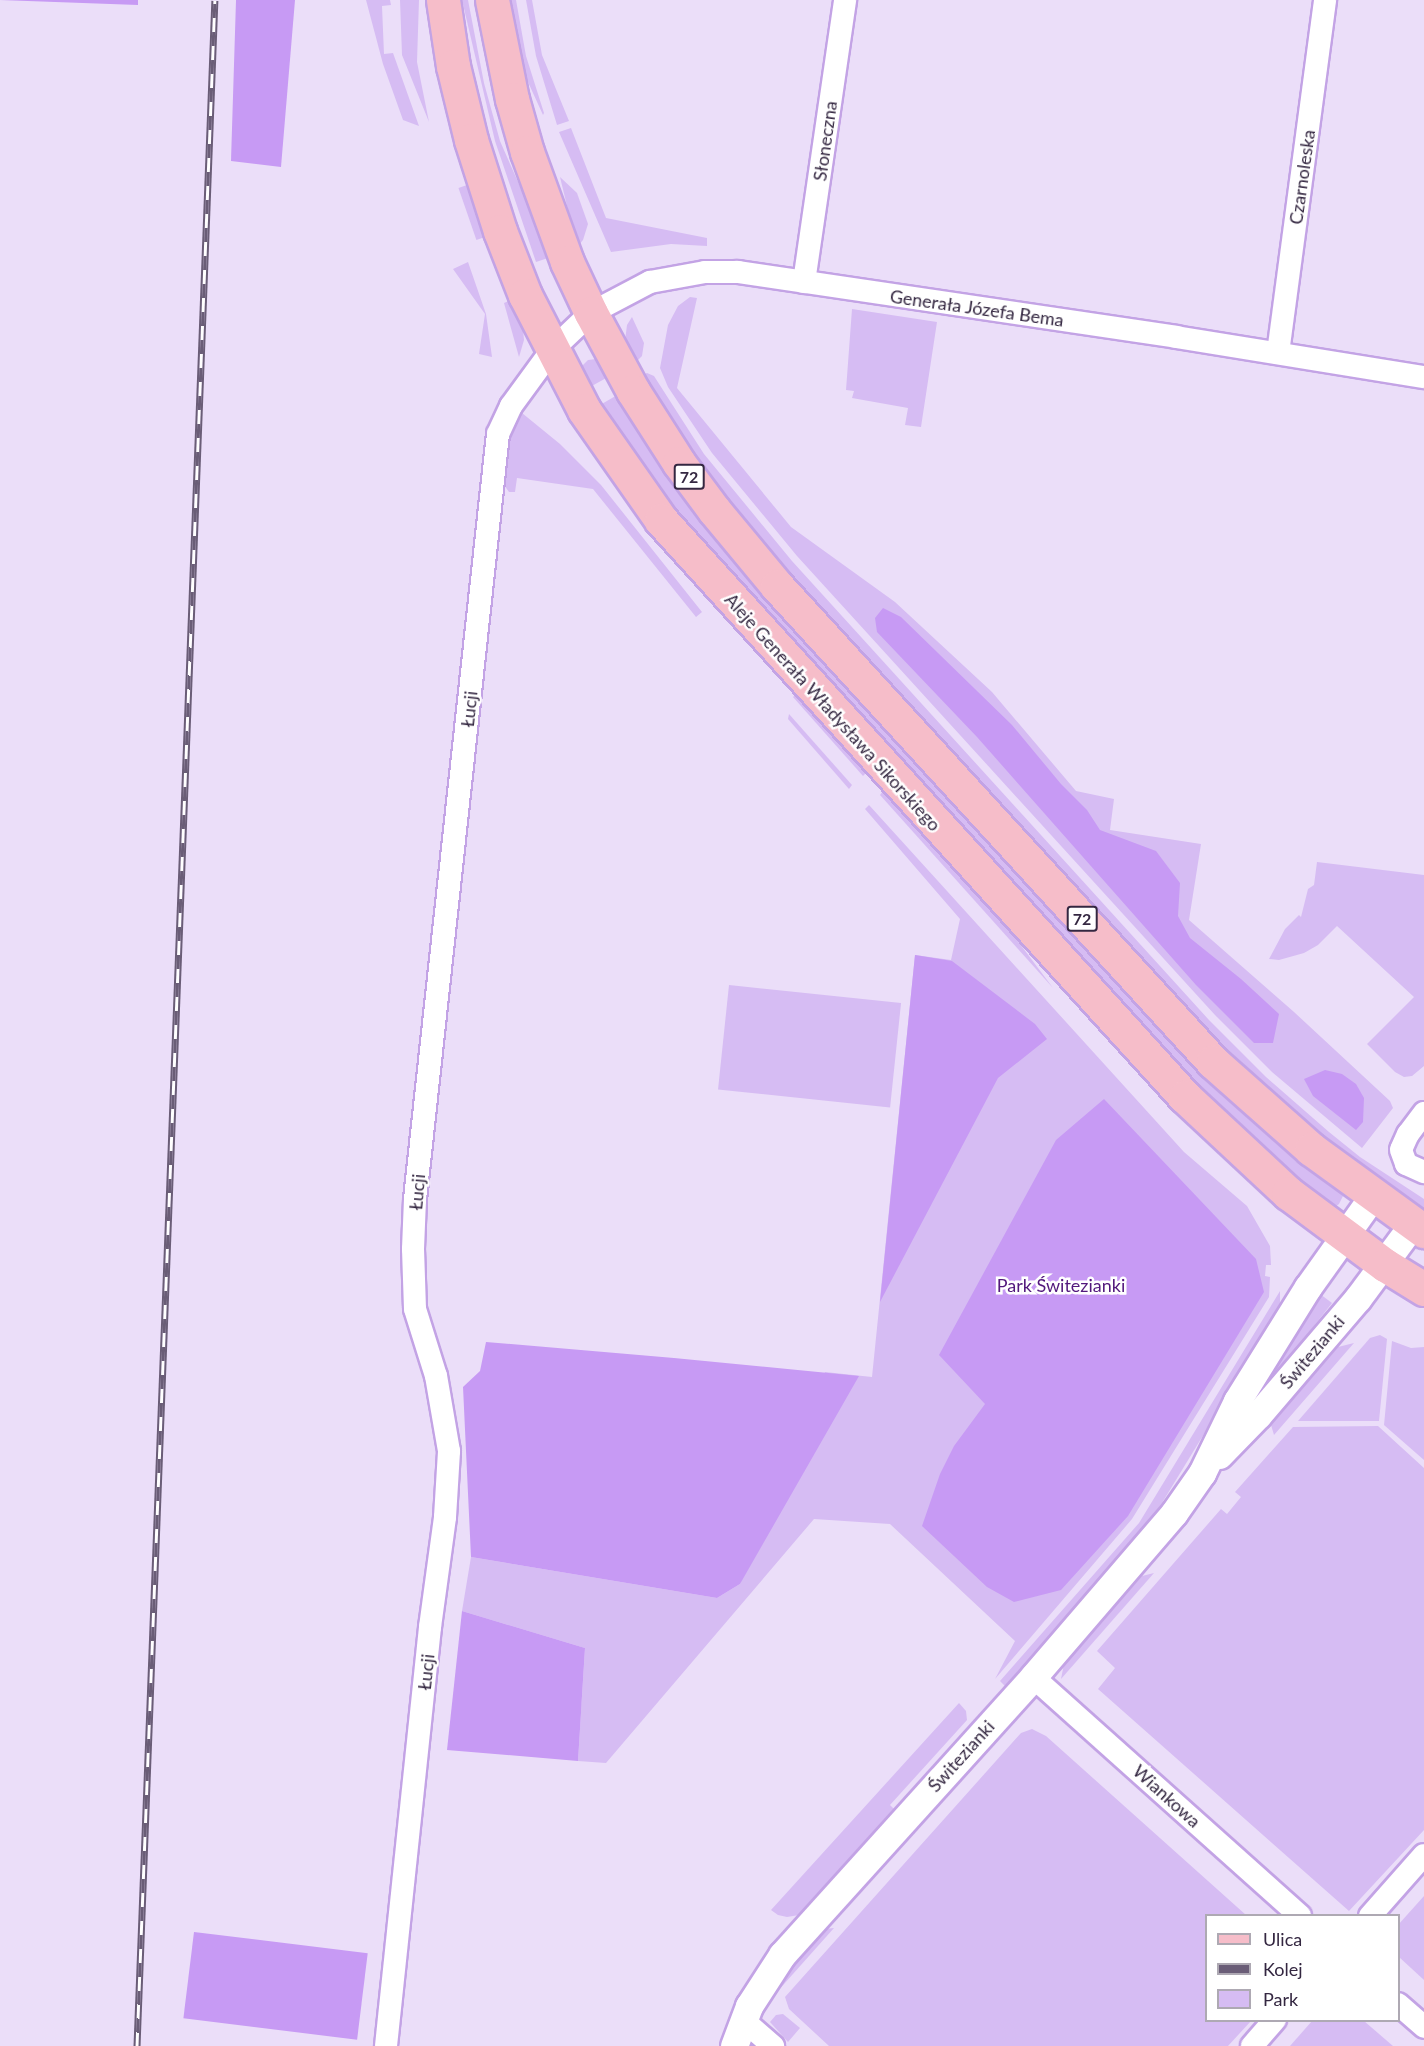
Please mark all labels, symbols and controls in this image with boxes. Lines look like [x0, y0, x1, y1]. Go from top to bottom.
street label: Słoneczna [809, 100, 841, 182]
street label: Czarnoleska [1285, 128, 1319, 226]
street label: Generała Józefa Bema [888, 285, 1066, 331]
road number: 72 [672, 464, 706, 490]
street label: Aleje Generała Władysława Sikorskiego [720, 589, 946, 835]
street label: Łucji [456, 690, 482, 728]
road number: 72 [1066, 906, 1098, 932]
street label: Łucji [405, 1173, 429, 1211]
park label: Park Świtezianki [997, 1274, 1125, 1296]
street label: Świtezianki [1275, 1311, 1349, 1393]
street label: Łucji [413, 1653, 439, 1691]
street label: Świtezianki [923, 1716, 999, 1796]
street label: Wiankowa [1129, 1760, 1205, 1832]
legend [1205, 1914, 1400, 2022]
text: Ulica [1263, 1928, 1302, 1950]
text: Kolej [1263, 1958, 1303, 1980]
text: Park [1263, 1988, 1298, 2010]

